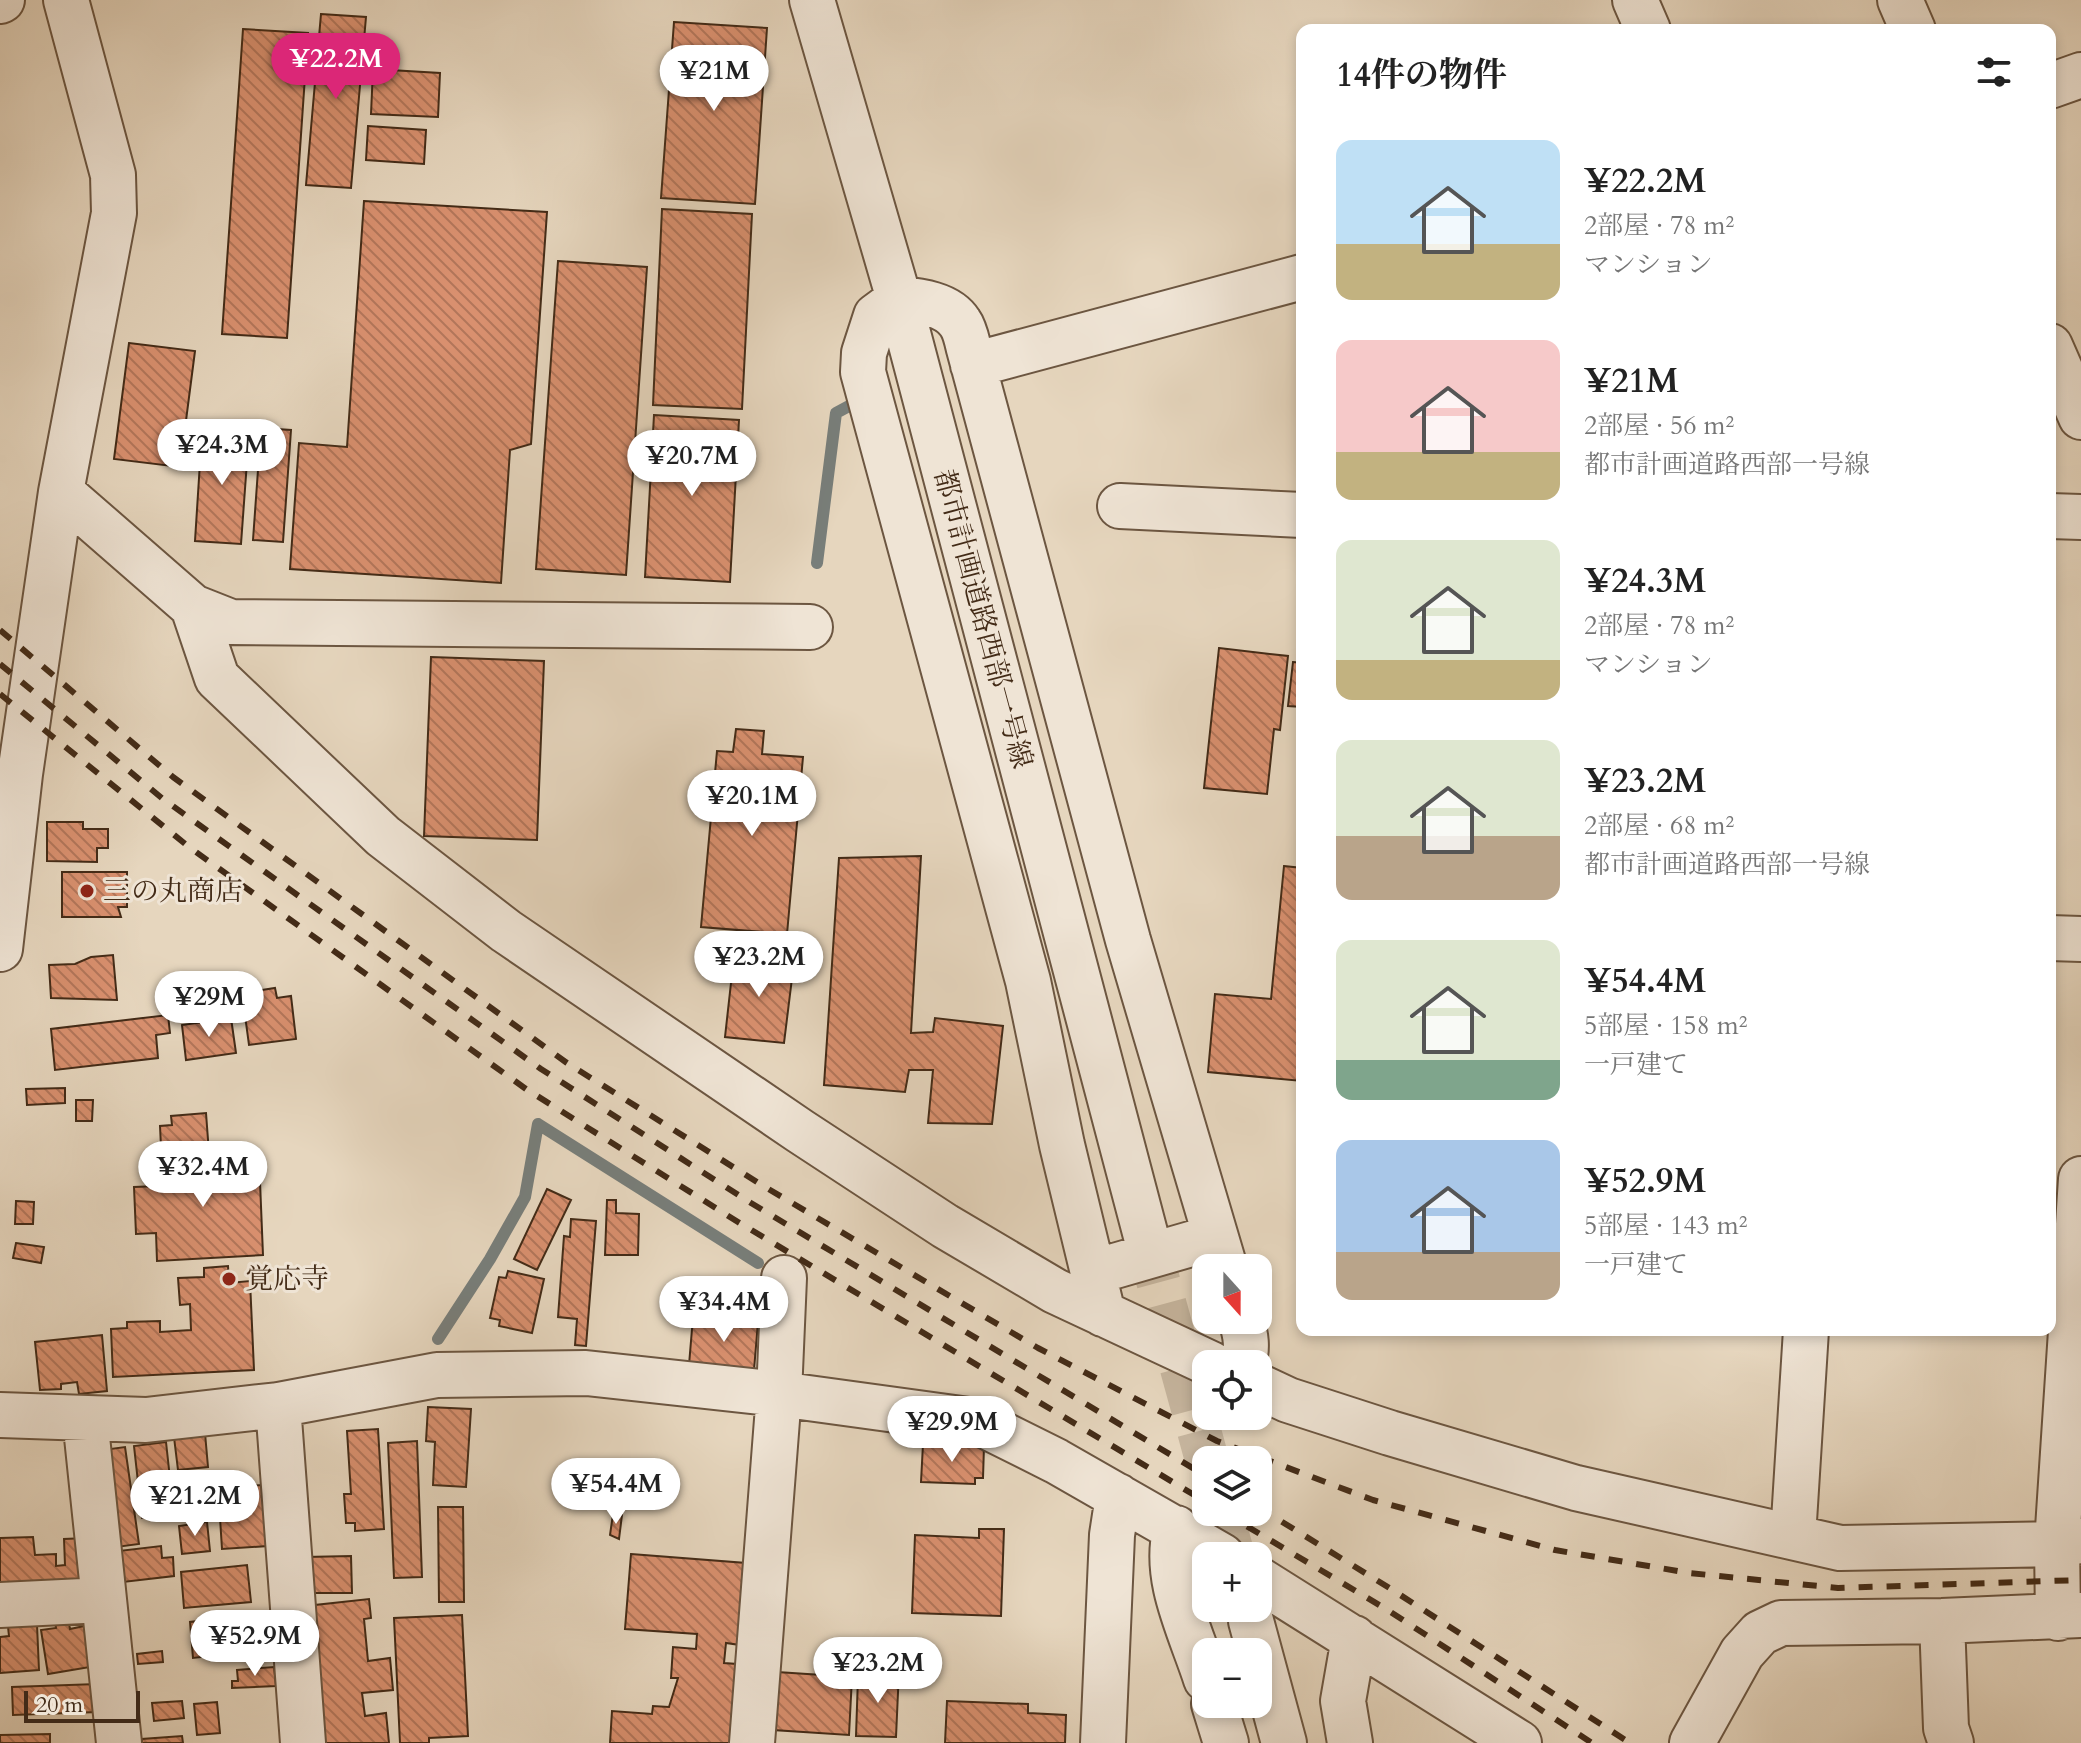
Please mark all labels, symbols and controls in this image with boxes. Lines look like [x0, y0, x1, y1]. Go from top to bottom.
pin: ¥22.2M [271, 33, 401, 101]
text: ¥22.2M [289, 41, 383, 76]
pin: ¥21M [667, 45, 761, 113]
icon: filters [1972, 50, 2016, 94]
text: 14件の物件 [1336, 52, 1507, 98]
text: ¥21M [678, 53, 750, 88]
text: ¥22.2M [1584, 158, 1706, 204]
icon: home [1400, 172, 1496, 268]
text: 2部屋 · 78 m² [1584, 208, 1734, 243]
text: マンション [1584, 247, 1713, 282]
text: ¥21M [1584, 358, 1679, 404]
icon: home [1400, 372, 1496, 468]
text: 2部屋 · 56 m² [1584, 408, 1734, 443]
pin: ¥24.3M [157, 419, 287, 487]
text: ¥24.3M [175, 427, 269, 462]
pin: ¥20.7M [627, 430, 757, 498]
text: ¥20.7M [645, 438, 739, 473]
text: 都市計画道路西部一号線 [1584, 447, 1870, 482]
street label: 都市計画道路西部一号線 [925, 465, 1041, 773]
text: ¥24.3M [1584, 558, 1706, 604]
icon: home [1400, 572, 1496, 668]
text: 2部屋 · 78 m² [1584, 608, 1734, 643]
text: マンション [1584, 647, 1713, 682]
text: ¥23.2M [1584, 758, 1706, 804]
pin: ¥20.1M [687, 770, 817, 838]
icon: home [1400, 772, 1496, 868]
text: ¥20.1M [705, 778, 799, 813]
text: 2部屋 · 68 m² [1584, 808, 1734, 843]
text: 都市計画道路西部一号線 [1584, 847, 1870, 882]
place label: 三の丸商店 [103, 872, 243, 910]
marker: 三の丸商店 [78, 882, 96, 900]
pin: ¥23.2M [694, 931, 824, 999]
text: ¥23.2M [712, 939, 806, 974]
text: ¥54.4M [1584, 958, 1706, 1004]
pin: ¥29M [162, 971, 256, 1039]
icon: home [1400, 972, 1496, 1068]
text: ¥29M [173, 979, 245, 1014]
text: 5部屋 · 158 m² [1584, 1008, 1748, 1043]
text: 一戸建て [1584, 1047, 1688, 1082]
pin: ¥32.4M [138, 1141, 268, 1209]
text: ¥32.4M [156, 1149, 250, 1184]
text: ¥52.9M [1584, 1158, 1706, 1204]
icon: home [1400, 1172, 1496, 1268]
text: 5部屋 · 143 m² [1584, 1208, 1748, 1243]
text: 一戸建て [1584, 1247, 1688, 1282]
north arrow [1192, 1254, 1272, 1334]
map controls [1192, 1254, 1272, 1718]
place label: 覚応寺 [245, 1260, 329, 1298]
marker: 覚応寺 [220, 1270, 238, 1288]
pin: ¥34.4M [659, 1276, 789, 1344]
text: ¥34.4M [677, 1284, 771, 1319]
button: locate [1192, 1350, 1272, 1430]
pin: ¥29.9M [887, 1396, 1017, 1464]
text: ¥29.9M [905, 1404, 999, 1439]
button: layers [1192, 1446, 1272, 1526]
pin: ¥54.4M [551, 1458, 681, 1526]
text: ¥54.4M [569, 1466, 663, 1501]
pin: ¥21.2M [130, 1470, 260, 1538]
text: ¥21.2M [148, 1478, 242, 1513]
button: + [1192, 1542, 1272, 1622]
pin: ¥52.9M [190, 1610, 320, 1678]
text: ¥52.9M [208, 1618, 302, 1653]
pin: ¥23.2M [813, 1637, 943, 1705]
button: − [1192, 1638, 1272, 1718]
text: ¥23.2M [831, 1645, 925, 1680]
scale bar [24, 1687, 140, 1723]
text: 20 m [36, 1690, 83, 1720]

